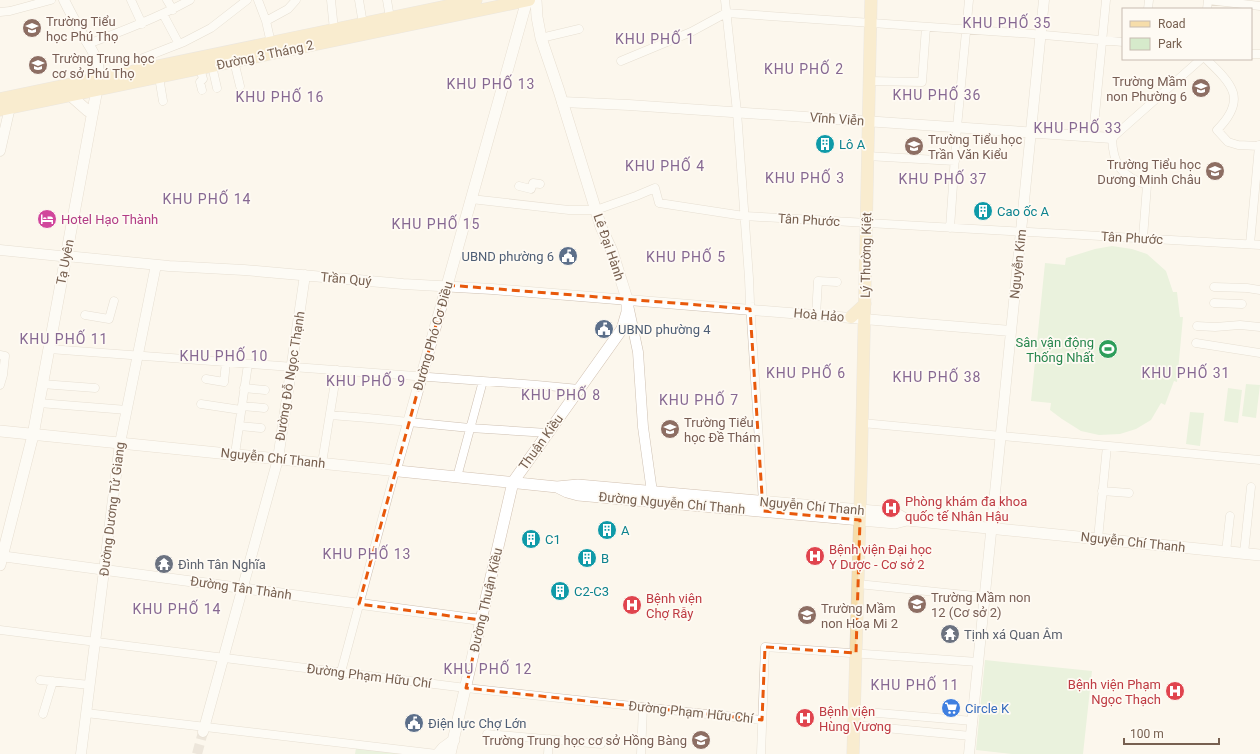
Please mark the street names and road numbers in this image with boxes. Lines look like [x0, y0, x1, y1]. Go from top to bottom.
street label: Đường 3 Tháng 2 [215, 37, 315, 73]
street label: Vĩnh Viễn [809, 110, 865, 128]
street label: Lê Đại Hành [591, 211, 627, 283]
street label: Tân Phước [778, 211, 841, 229]
street label: Lý Thường Kiệt [858, 212, 874, 298]
street label: Nguyễn Kim [1007, 228, 1029, 300]
street label: Tân Phước [1101, 229, 1164, 247]
street label: Tạ Uyên [53, 238, 77, 286]
street label: Trần Quý [320, 269, 372, 289]
street label: Đường Phó Cơ Điều [410, 280, 456, 392]
street label: Hoà Hảo [793, 305, 845, 325]
street label: Đường Đỗ Ngọc Thạnh [272, 310, 308, 442]
street label: Thuận Kiều [516, 411, 566, 473]
street label: Đường Dương Tử Giang [96, 441, 128, 577]
street label: Nguyễn Chí Thanh [220, 445, 326, 471]
street label: Đường Nguyễn Chí Thanh [598, 489, 746, 517]
street label: Nguyễn Chí Thanh [759, 494, 865, 518]
street label: Nguyễn Chí Thanh [1080, 529, 1186, 555]
street label: Đường Thuận Kiều [467, 546, 505, 654]
street label: Đường Tân Thành [189, 573, 293, 603]
street label: Đường Phạm Hữu Chí [306, 661, 433, 691]
street label: Đường Phạm Hữu Chí [628, 698, 755, 726]

